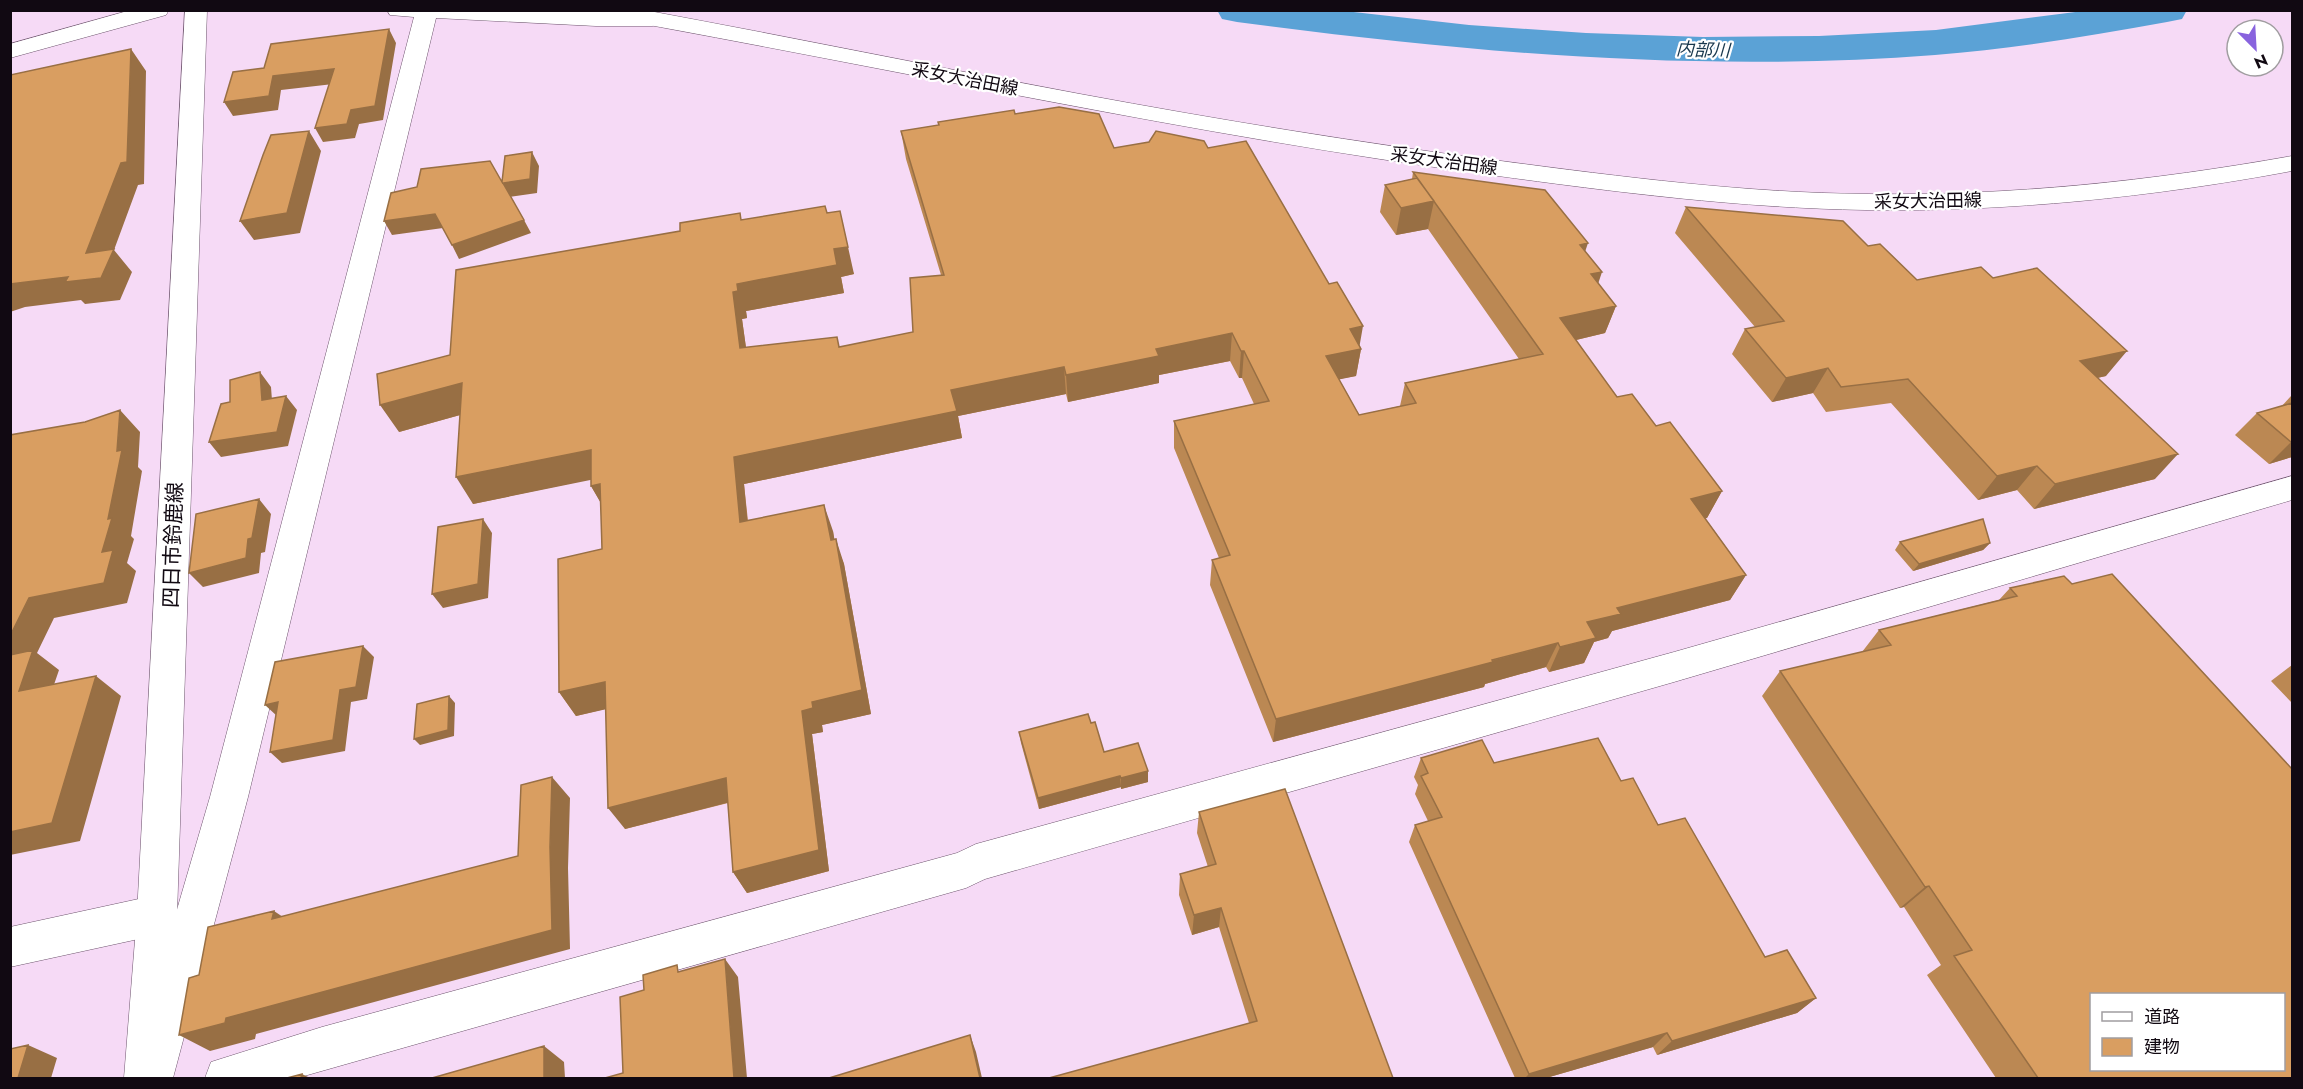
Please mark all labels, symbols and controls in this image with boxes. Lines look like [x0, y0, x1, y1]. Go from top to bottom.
north arrow [2225, 18, 2285, 78]
water label: 内部川 [1676, 36, 1732, 64]
text: N [2250, 48, 2271, 74]
street label: 采女大治田線 [910, 56, 1020, 102]
street label: 采女大治田線 [1389, 141, 1499, 181]
street label: 采女大治田線 [1874, 187, 1982, 215]
street label: 四日市鈴鹿線 [156, 482, 190, 608]
legend [2090, 993, 2285, 1071]
text: 道路 [2144, 1004, 2180, 1030]
text: 建物 [2144, 1034, 2180, 1060]

